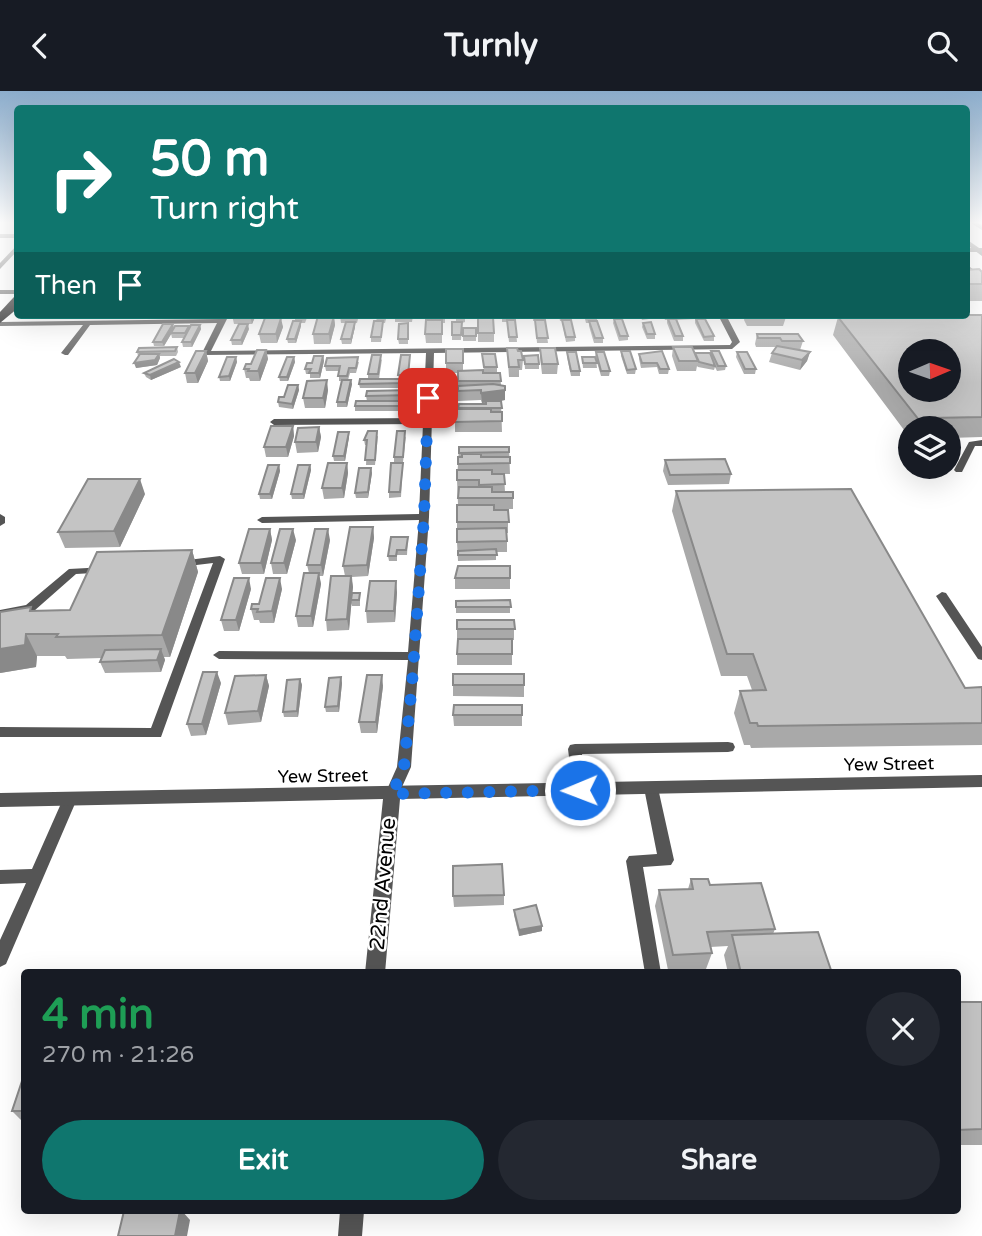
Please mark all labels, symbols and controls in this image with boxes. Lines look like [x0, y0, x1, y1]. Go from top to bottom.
icon: back [21, 27, 59, 65]
text: Turnly [444, 27, 538, 65]
icon: search [923, 27, 961, 65]
text: 50 m [150, 130, 269, 189]
icon: right [35, 133, 126, 224]
text: Turn right [150, 190, 299, 228]
icon: arrive [111, 266, 149, 304]
text: Then [35, 270, 97, 301]
north arrow [898, 339, 961, 403]
map controls [898, 339, 961, 479]
pin [398, 368, 458, 428]
icon: arrive [409, 379, 447, 417]
button: layers [898, 416, 961, 479]
street label: Yew Street [843, 752, 935, 776]
position arrow [543, 753, 617, 827]
street label: Yew Street [277, 764, 369, 788]
street label: 22nd Avenue [365, 817, 401, 951]
text: 4 min [42, 989, 154, 1040]
button: close [866, 992, 940, 1066]
text: 270 m · 21:26 [42, 1041, 194, 1069]
button: Exit [42, 1120, 484, 1200]
button: Share [498, 1120, 940, 1200]

